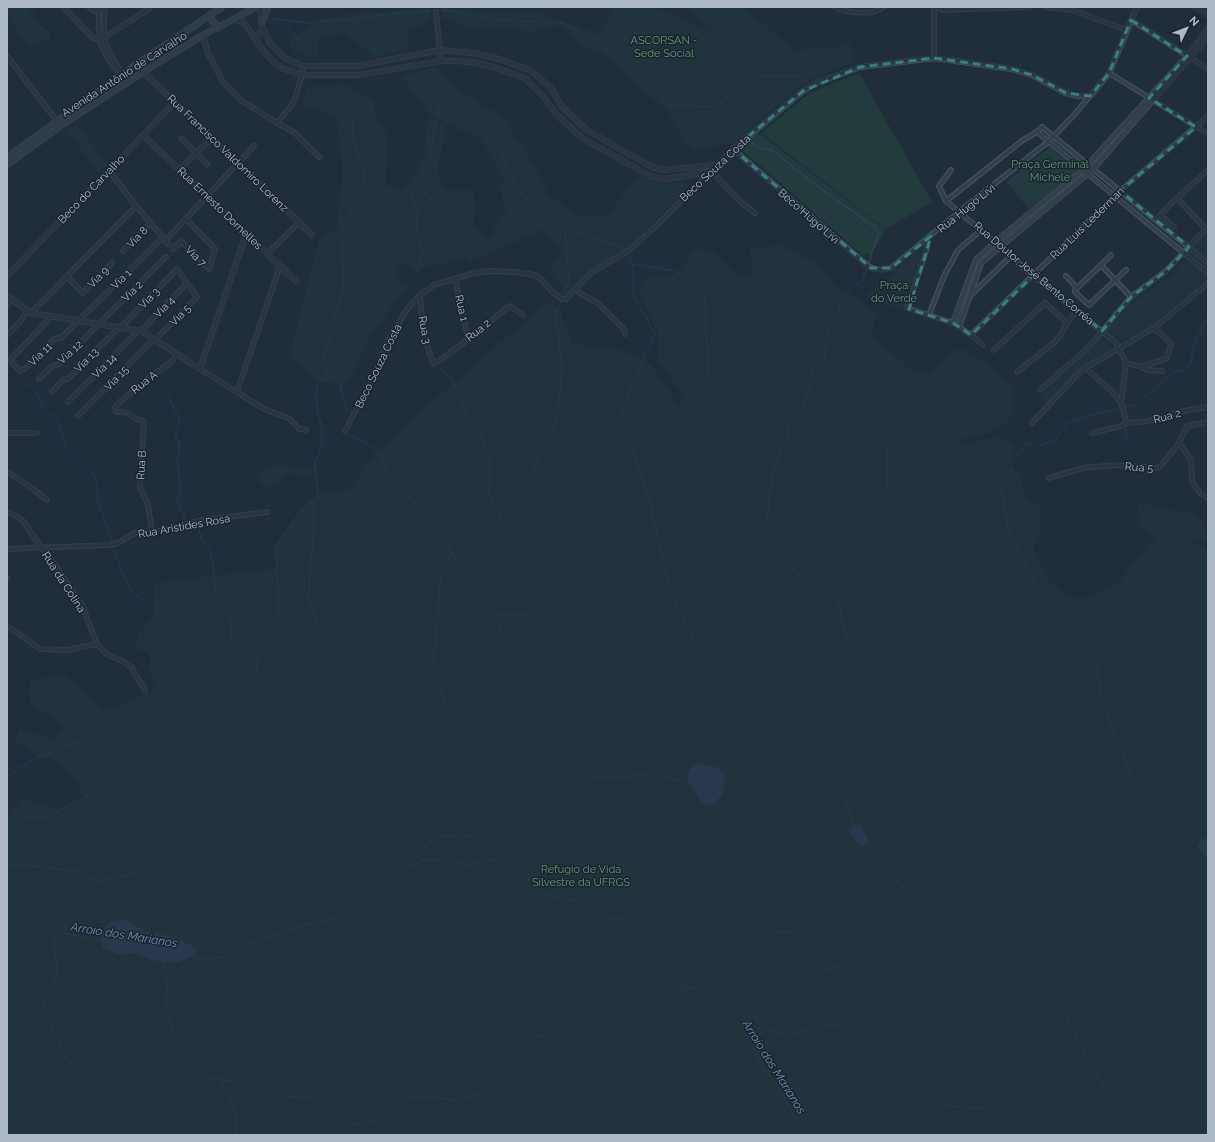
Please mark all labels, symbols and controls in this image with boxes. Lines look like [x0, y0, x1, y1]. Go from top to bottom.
north arrow [1167, 8, 1207, 48]
text: N [1186, 14, 1202, 29]
street label: Avenida Antônio de Carvalho [59, 29, 190, 120]
park label: ASCORSAN - Sede Social [631, 34, 697, 60]
street label: Rua Francisco Valdomiro Lorenz [164, 92, 291, 215]
street label: Beco Souza Costa [677, 132, 753, 205]
street label: Beco do Carvalho [55, 152, 128, 226]
park label: Praça Germinal Michele [1011, 158, 1089, 184]
street label: Rua Ernesto Dornelles [175, 164, 265, 252]
street label: Rua Hugo Livi [935, 181, 998, 236]
street label: Rua Luís Lederman [1047, 185, 1127, 262]
street label: Beco Hugo Livi [775, 186, 842, 247]
street label: Rua Doutor José Bento Corrêa [971, 219, 1097, 328]
street label: Via 8 [124, 224, 151, 251]
street label: Via 7 [182, 243, 209, 270]
street label: Via 9 [85, 264, 112, 291]
street label: Via 1 [108, 266, 134, 292]
street label: Via 2 [119, 278, 146, 305]
park label: Praça do Verde [871, 279, 918, 305]
street label: Via 3 [136, 285, 163, 312]
street label: Rua 1 [452, 293, 471, 323]
street label: Via 4 [151, 294, 178, 321]
street label: Via 5 [167, 302, 194, 329]
street label: Rua 3 [416, 315, 433, 345]
street label: Rua 2 [463, 316, 494, 344]
street label: Beco Souza Costa [352, 322, 404, 410]
street label: Via 12 [55, 338, 86, 367]
street label: Via 11 [26, 340, 55, 369]
street label: Via 13 [72, 345, 101, 375]
street label: Via 14 [89, 351, 119, 381]
street label: Via 15 [101, 363, 131, 393]
street label: Rua A [129, 368, 160, 397]
street label: Rua 2 [1152, 406, 1183, 426]
street label: Rua B [134, 450, 149, 480]
street label: Rua 5 [1124, 460, 1154, 475]
street label: Rua Aristides Rosa [137, 512, 231, 541]
street label: Rua da Colina [39, 549, 88, 615]
park label: Refúgio de Vida Silvestre da UFRGS [532, 863, 630, 889]
water label: Arroio dos Marianos [69, 919, 179, 950]
water label: Arroio dos Marianos [739, 1017, 809, 1117]

